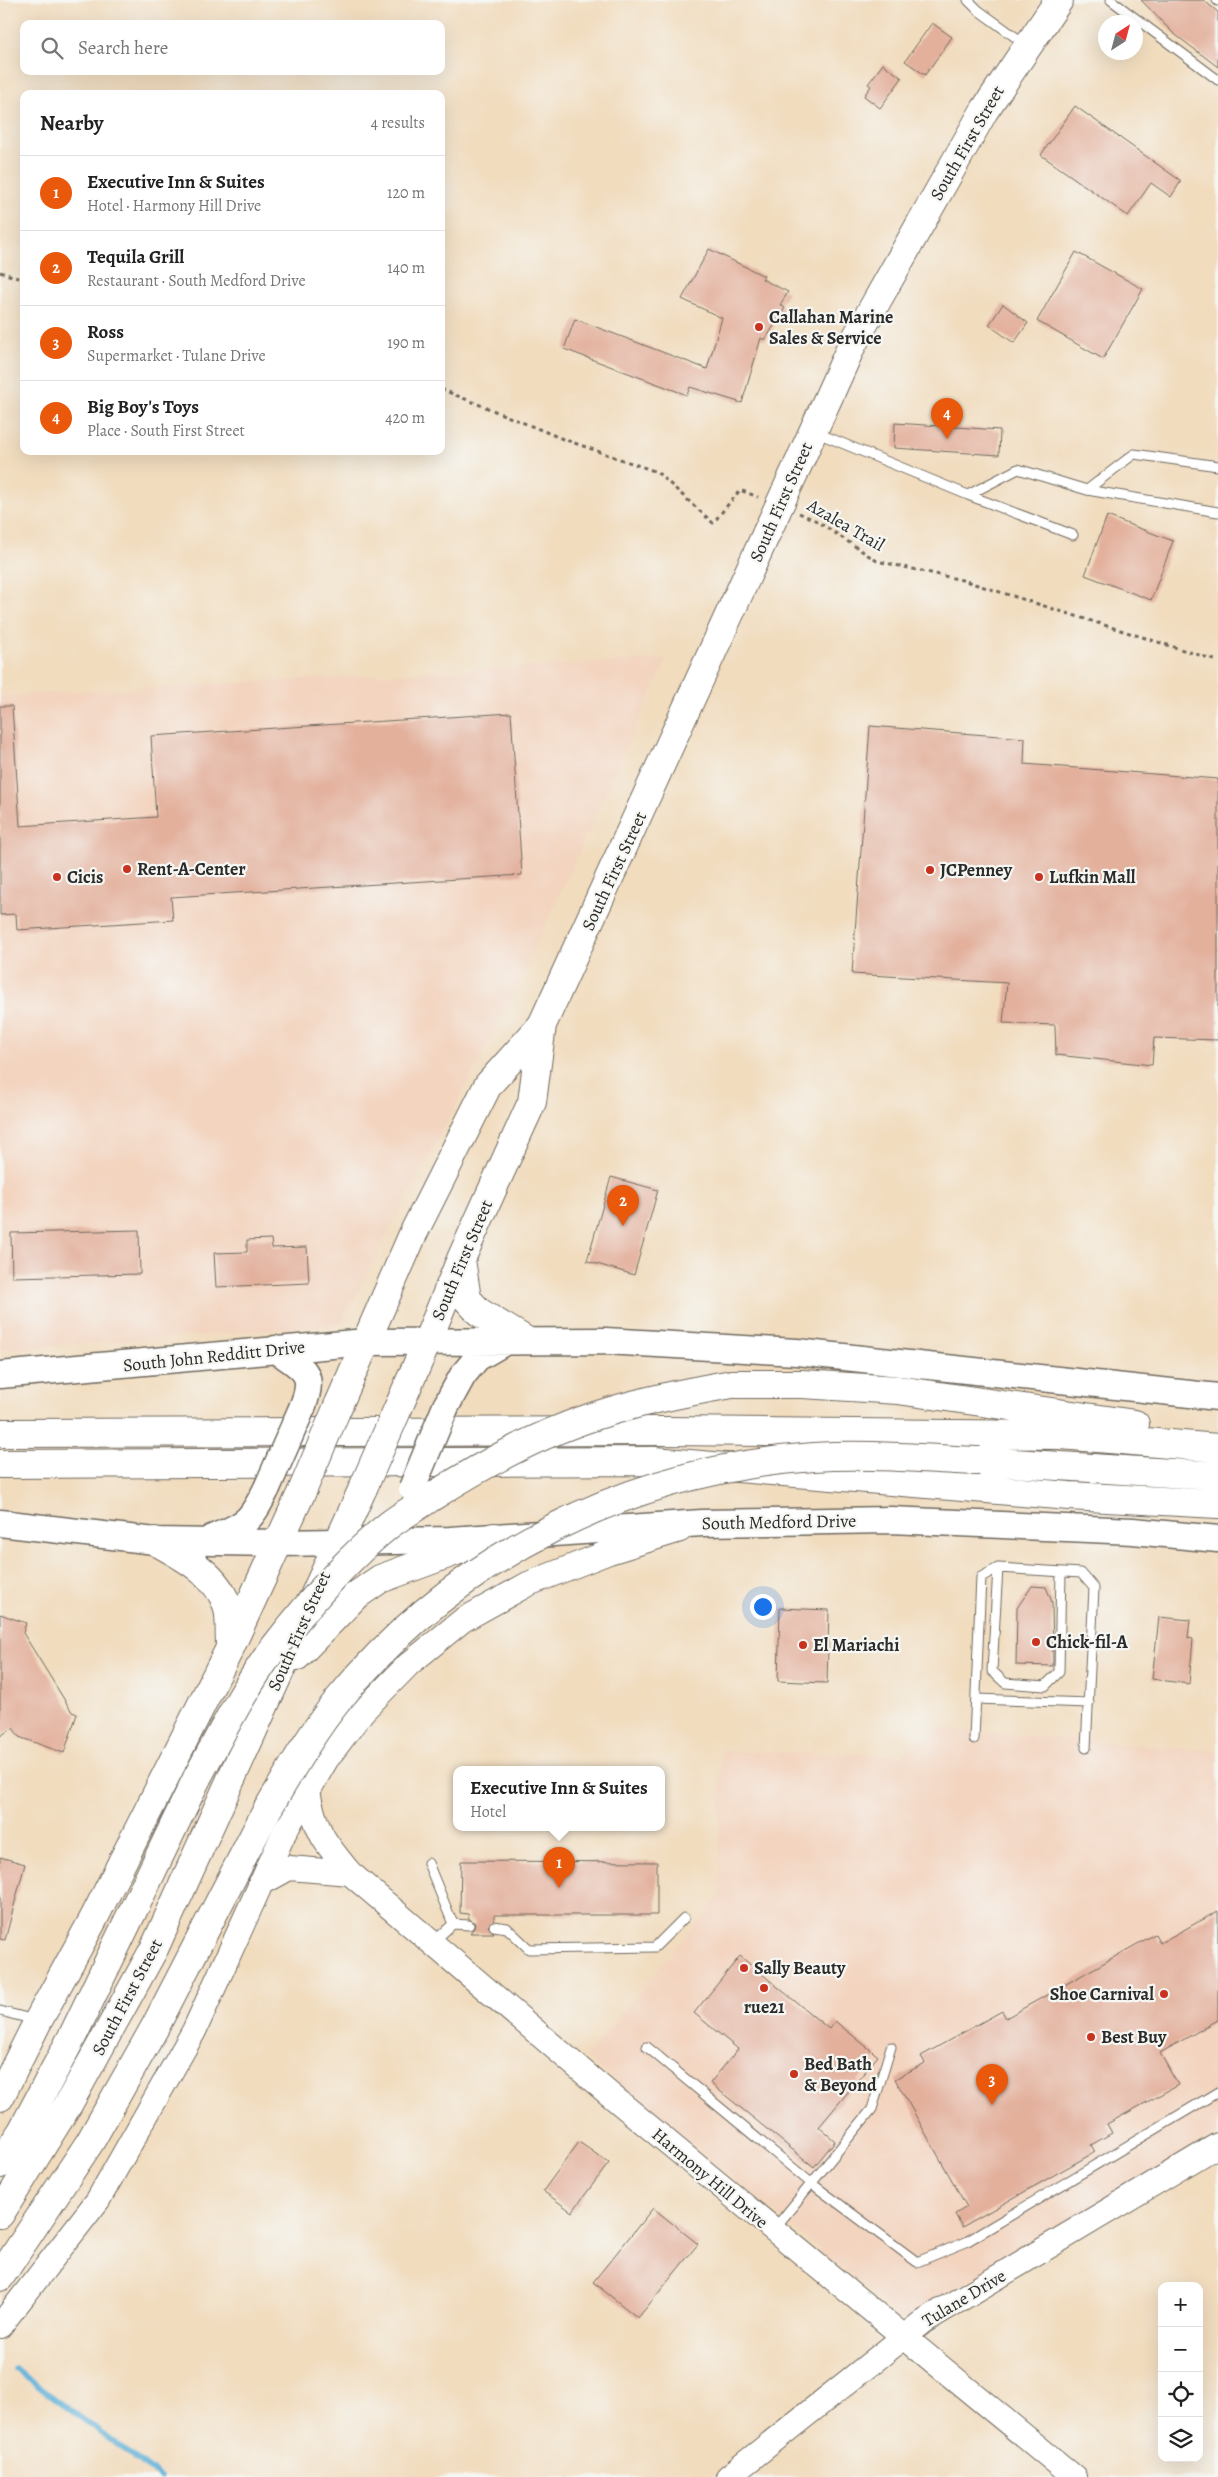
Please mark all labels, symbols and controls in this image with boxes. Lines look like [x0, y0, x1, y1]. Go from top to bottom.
north arrow [1098, 15, 1143, 60]
search box [20, 20, 445, 75]
icon: search [38, 34, 66, 62]
text: Search here [78, 35, 168, 61]
street label: South First Street [924, 81, 1010, 205]
text: Nearby [40, 109, 103, 137]
text: 4 results [371, 112, 425, 134]
text: Executive Inn & Suites [87, 169, 265, 195]
text: 1 [53, 182, 59, 204]
text: 120 m [387, 182, 425, 204]
text: Hotel · Harmony Hill Drive [87, 195, 261, 217]
text: Tequila Grill [87, 244, 184, 270]
text: 2 [52, 257, 60, 279]
text: 140 m [387, 257, 425, 279]
text: Restaurant · South Medford Drive [87, 270, 306, 292]
place label: Callahan Marine Sales & Service [769, 305, 893, 350]
text: Ross [87, 319, 124, 345]
marker: Callahan Marine Sales & Service [753, 321, 765, 333]
text: 3 [53, 332, 59, 354]
text: 190 m [387, 332, 425, 354]
text: Supermarket · Tulane Drive [87, 345, 266, 367]
text: Big Boy's Toys [87, 394, 199, 420]
pin: 4 [931, 398, 963, 439]
text: 4 [52, 407, 60, 429]
text: 420 m [385, 407, 425, 429]
text: Place · South First Street [87, 420, 245, 442]
street label: South First Street [744, 438, 818, 566]
street label: Azalea Trail [802, 493, 890, 557]
street label: South First Street [576, 807, 652, 934]
place label: Rent-A-Center [137, 857, 246, 881]
place label: JCPenney [940, 858, 1013, 882]
marker: Rent-A-Center [121, 863, 133, 875]
marker: JCPenney [924, 864, 936, 876]
place label: Cicis [67, 865, 103, 889]
place label: Lufkin Mall [1049, 865, 1136, 889]
marker: Cicis [51, 871, 63, 883]
marker: Lufkin Mall [1033, 871, 1045, 883]
pin: 2 [607, 1185, 639, 1226]
street label: South First Street [426, 1196, 498, 1324]
street label: South John Redditt Drive [122, 1335, 306, 1377]
street label: South Medford Drive [702, 1509, 856, 1535]
street label: South First Street [262, 1567, 336, 1695]
your location [750, 1594, 776, 1620]
place label: Chick-fil-A [1046, 1630, 1128, 1654]
place label: El Mariachi [813, 1633, 899, 1657]
marker: Chick-fil-A [1030, 1636, 1042, 1648]
marker: El Mariachi [797, 1639, 809, 1651]
popup [453, 1766, 665, 1831]
text: Executive Inn & Suites [470, 1775, 648, 1801]
text: Hotel [470, 1801, 506, 1823]
pin: 1 [543, 1847, 575, 1888]
street label: South First Street [86, 1934, 168, 2060]
place label: Sally Beauty [754, 1956, 846, 1980]
marker: Sally Beauty [738, 1962, 750, 1974]
marker: rue21 [758, 1982, 770, 1994]
place label: Shoe Carnival [1050, 1982, 1154, 2006]
marker: Shoe Carnival [1158, 1988, 1170, 2000]
place label: rue21 [744, 1995, 785, 2019]
place label: Best Buy [1101, 2025, 1167, 2049]
marker: Best Buy [1085, 2031, 1097, 2043]
place label: Bed Bath & Beyond [804, 2052, 877, 2097]
pin: 3 [976, 2064, 1008, 2105]
marker: Bed Bath & Beyond [788, 2068, 800, 2080]
street label: Harmony Hill Drive [647, 2122, 773, 2234]
street label: Tulane Drive [918, 2264, 1010, 2332]
map controls [1158, 2282, 1203, 2462]
button: + [1158, 2282, 1203, 2327]
button: − [1158, 2327, 1203, 2372]
button: locate [1158, 2372, 1203, 2417]
button: layers [1158, 2417, 1203, 2462]

